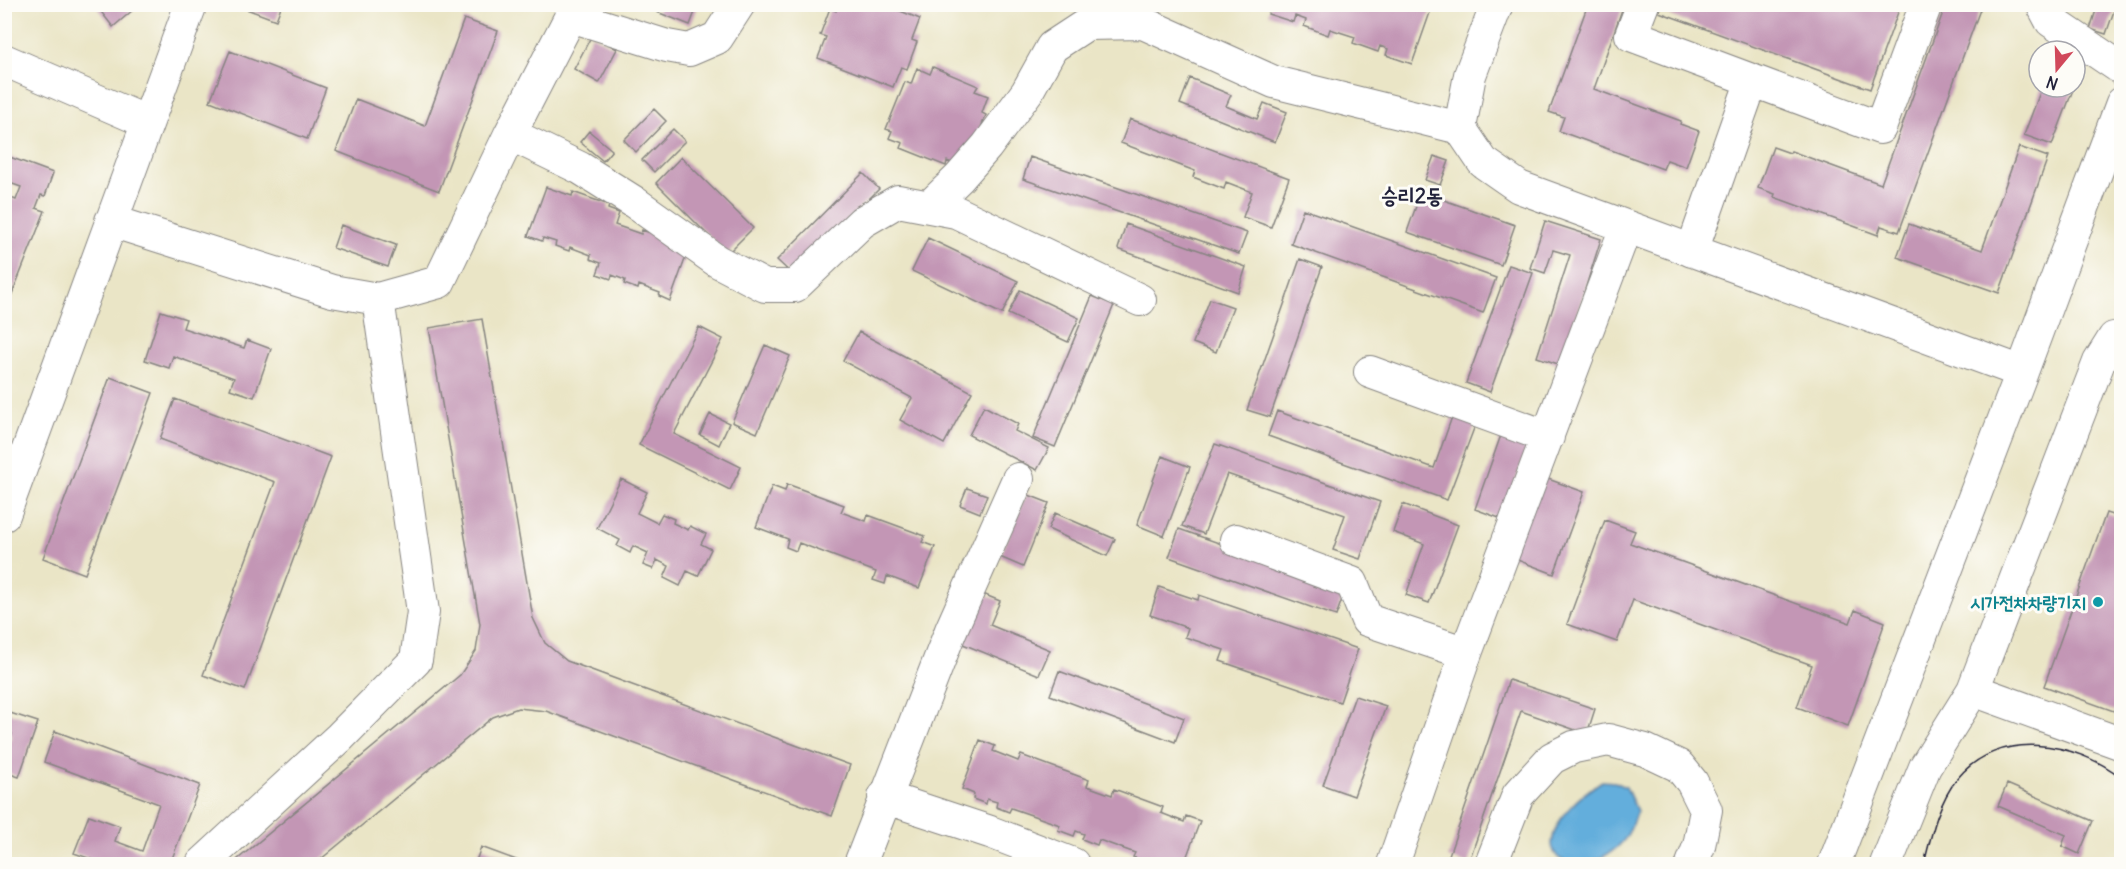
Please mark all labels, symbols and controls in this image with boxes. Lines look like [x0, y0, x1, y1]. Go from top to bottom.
north arrow [2027, 39, 2087, 99]
text: N [2044, 72, 2061, 94]
district label: 승리2동 [1381, 182, 1443, 209]
place label: 시가전차차량기지 [1970, 591, 2086, 614]
marker: 시가전차차량기지 [2091, 595, 2105, 609]

